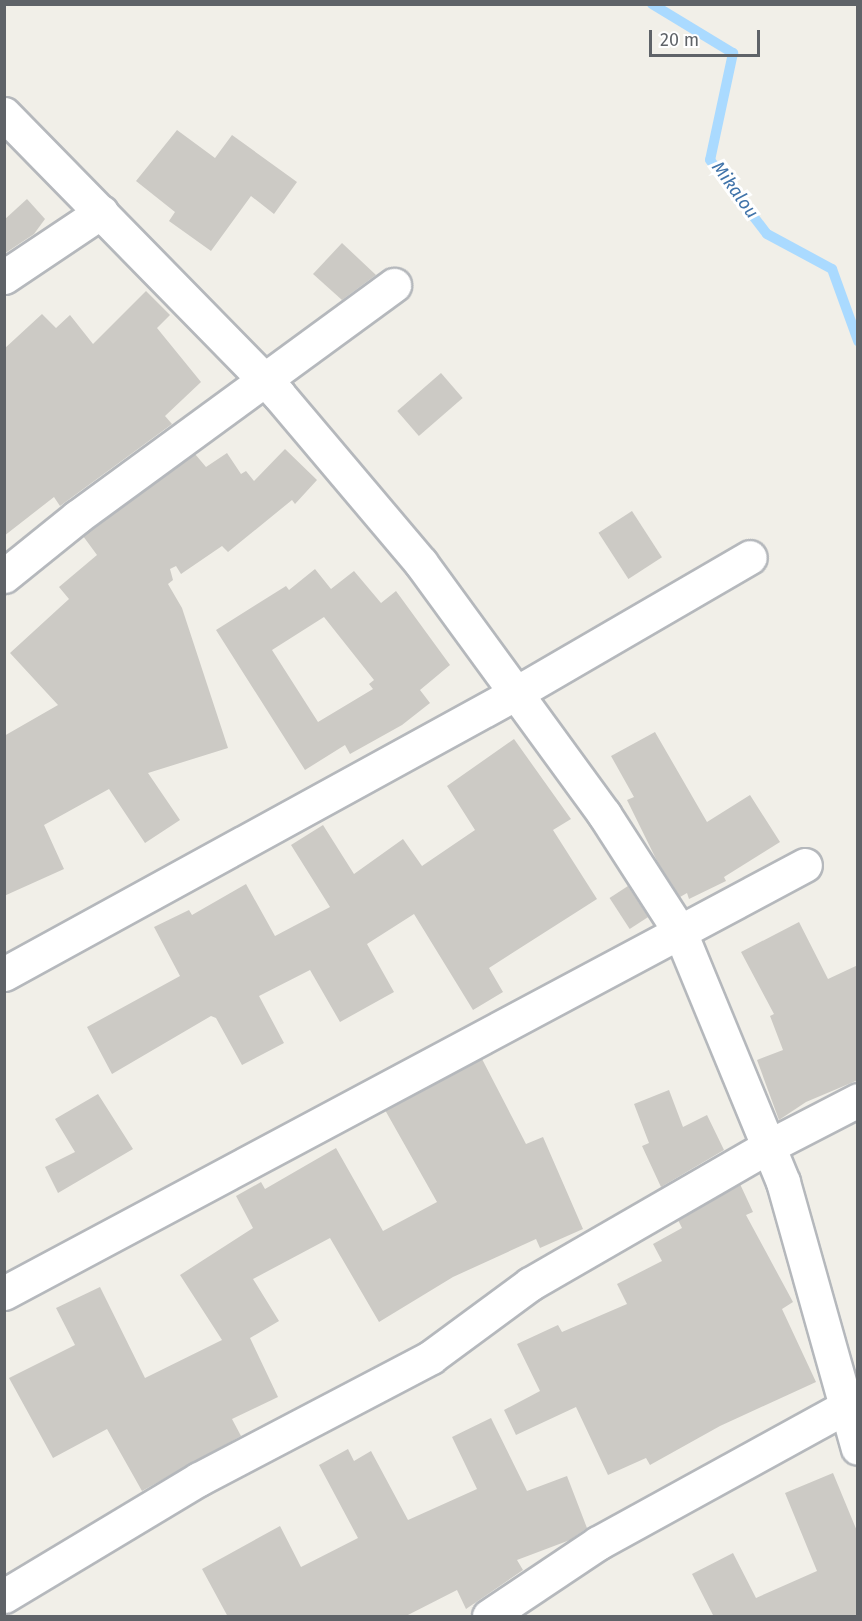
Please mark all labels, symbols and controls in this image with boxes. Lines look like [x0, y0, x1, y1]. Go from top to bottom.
scale bar [652, 18, 763, 56]
text: 20 m [660, 29, 699, 51]
water label: Mikalou [707, 157, 763, 223]

